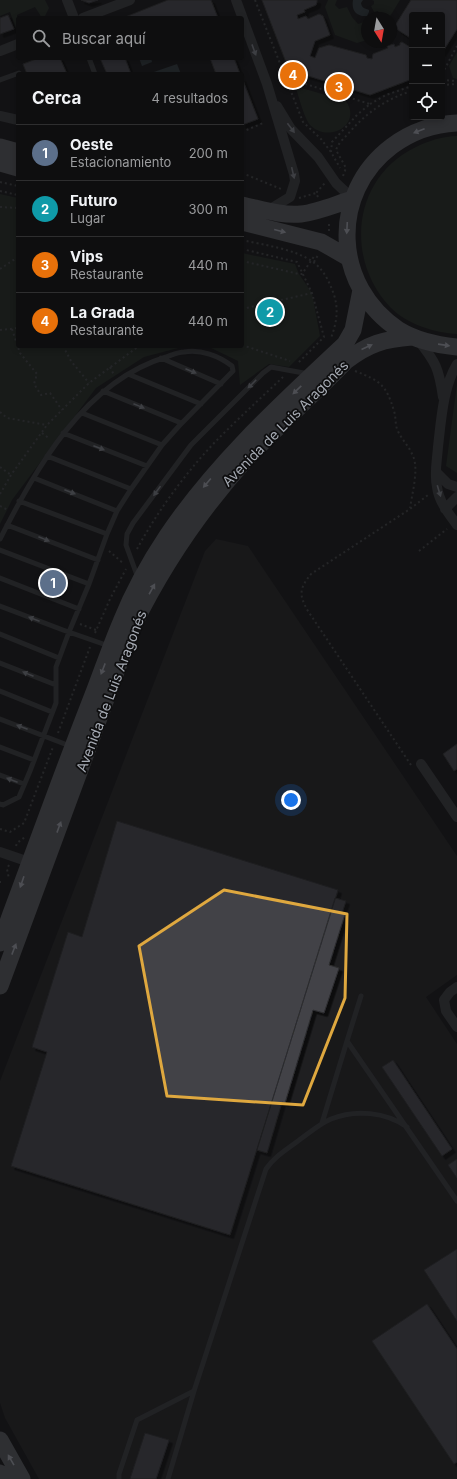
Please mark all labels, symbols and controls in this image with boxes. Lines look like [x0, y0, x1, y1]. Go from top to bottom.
north arrow [361, 12, 397, 48]
map controls [409, 12, 445, 120]
button: + [409, 12, 445, 48]
search box [16, 16, 244, 60]
icon: search [30, 27, 52, 49]
text: Buscar aquí [62, 29, 146, 48]
one-way arrow [252, 44, 258, 56]
button: − [409, 48, 445, 84]
pin: 4 [280, 60, 306, 90]
pin: 3 [326, 72, 352, 102]
button: locate [409, 84, 445, 120]
text: Cerca [32, 88, 81, 108]
text: 4 resultados [152, 90, 228, 106]
one-way arrow [287, 123, 296, 134]
one-way arrow [413, 128, 425, 134]
text: Oeste [70, 135, 113, 154]
text: 1 [42, 145, 48, 161]
text: 200 m [189, 145, 228, 161]
text: Estacionamiento [70, 154, 171, 170]
one-way arrow [291, 167, 297, 180]
text: Futuro [70, 191, 117, 210]
text: 2 [41, 201, 49, 217]
text: 300 m [189, 201, 228, 217]
text: Lugar [70, 210, 105, 226]
one-way arrow [344, 222, 351, 234]
one-way arrow [274, 228, 286, 234]
text: Vips [70, 247, 103, 266]
text: 3 [41, 257, 49, 273]
text: 440 m [188, 257, 228, 273]
text: Restaurante [70, 266, 144, 282]
pin: 2 [257, 297, 283, 327]
text: La Grada [70, 303, 135, 322]
text: 4 [41, 313, 49, 329]
text: 440 m [188, 313, 228, 329]
text: Restaurante [70, 322, 144, 338]
one-way arrow [438, 342, 450, 349]
one-way arrow [361, 344, 373, 350]
street label: Avenida de Luis Aragonés [218, 356, 352, 490]
one-way arrow [186, 368, 197, 374]
one-way arrow [247, 379, 257, 388]
one-way arrow [292, 385, 302, 394]
one-way arrow [133, 403, 144, 409]
one-way arrow [94, 445, 106, 451]
one-way arrow [202, 478, 211, 488]
one-way arrow [153, 486, 161, 496]
one-way arrow [436, 486, 442, 498]
one-way arrow [64, 490, 76, 496]
one-way arrow [38, 536, 50, 542]
pin: 1 [40, 568, 66, 598]
one-way arrow [149, 583, 155, 595]
street label: Avenida de Luis Aragonés [72, 608, 150, 774]
one-way arrow [28, 616, 40, 622]
one-way arrow [100, 663, 106, 675]
one-way arrow [22, 670, 34, 676]
one-way arrow [15, 724, 27, 730]
one-way arrow [6, 776, 18, 782]
your location [281, 790, 301, 810]
one-way arrow [57, 821, 63, 833]
one-way arrow [19, 876, 25, 888]
one-way arrow [11, 943, 17, 955]
one-way arrow [7, 1454, 14, 1466]

